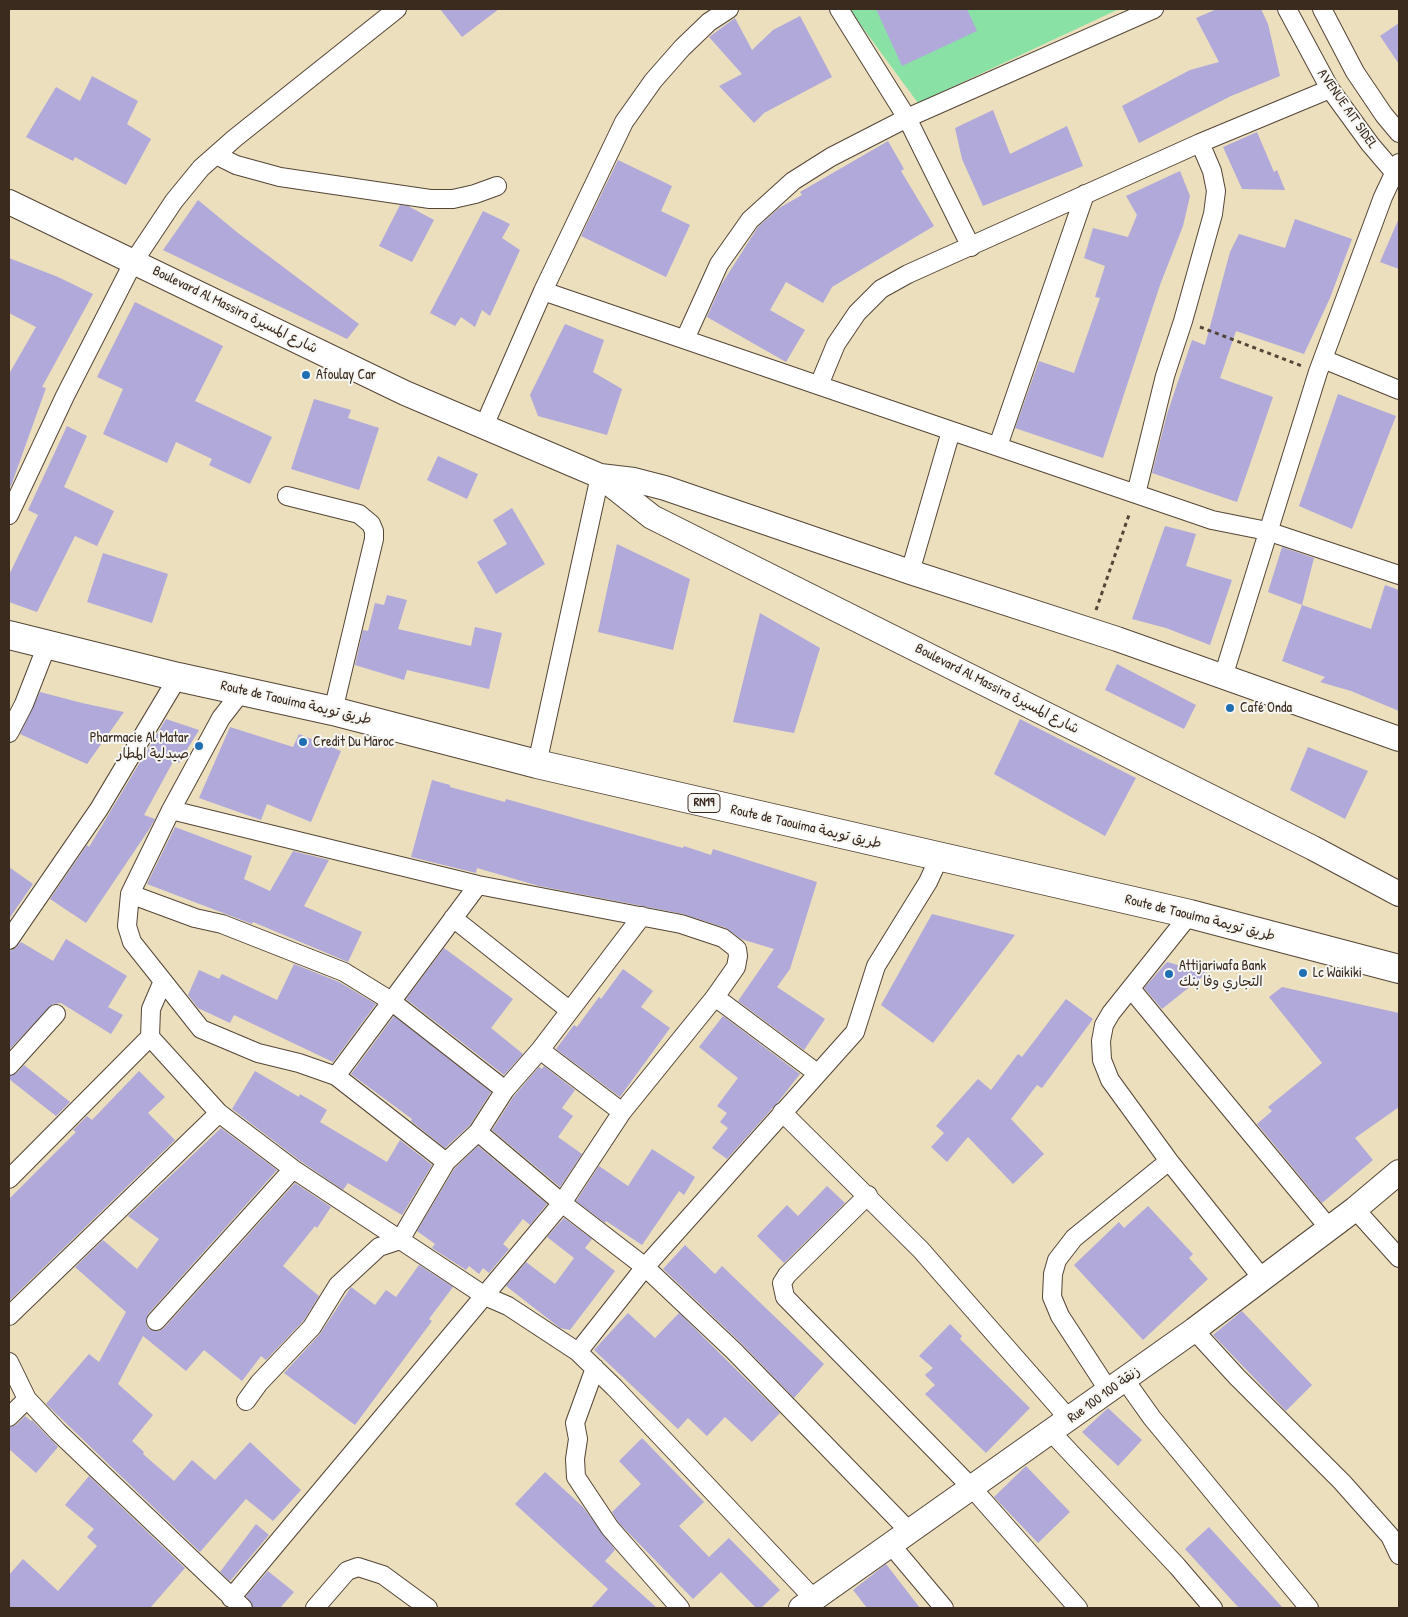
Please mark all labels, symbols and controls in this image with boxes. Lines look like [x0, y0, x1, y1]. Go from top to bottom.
street label: AVENUE AIT SIDEL [1313, 66, 1381, 152]
street label: Boulevard Al Massira شارع المسيرة [150, 263, 320, 357]
place label: Afoulay Car [316, 367, 376, 383]
marker: Afoulay Car [300, 369, 312, 381]
street label: Boulevard Al Massira شارع المسيرة [912, 640, 1082, 738]
street label: Route de Taouima طريق تويمة [219, 677, 373, 729]
place label: Café Onda [1240, 700, 1292, 716]
marker: Café Onda [1224, 702, 1236, 714]
place label: Pharmacie Al Matar صيدلية المطار [90, 730, 189, 762]
place label: Credit Du Maroc [313, 734, 394, 750]
marker: Credit Du Maroc [297, 736, 309, 748]
marker: Pharmacie Al Matar صيدلية المطار [193, 740, 205, 752]
road number: RN19 [688, 794, 720, 812]
street label: Route de Taouima طريق تويمة [729, 801, 883, 853]
street label: Route de Taouima طريق تويمة [1123, 891, 1277, 945]
place label: Attijariwafa Bank التجاري وفا بنك [1179, 958, 1266, 990]
place label: Lc Waikiki [1313, 965, 1362, 981]
marker: Lc Waikiki [1297, 967, 1309, 979]
marker: Attijariwafa Bank التجاري وفا بنك [1163, 968, 1175, 980]
street label: Rue 100 زنقة 100 [1065, 1363, 1143, 1427]

